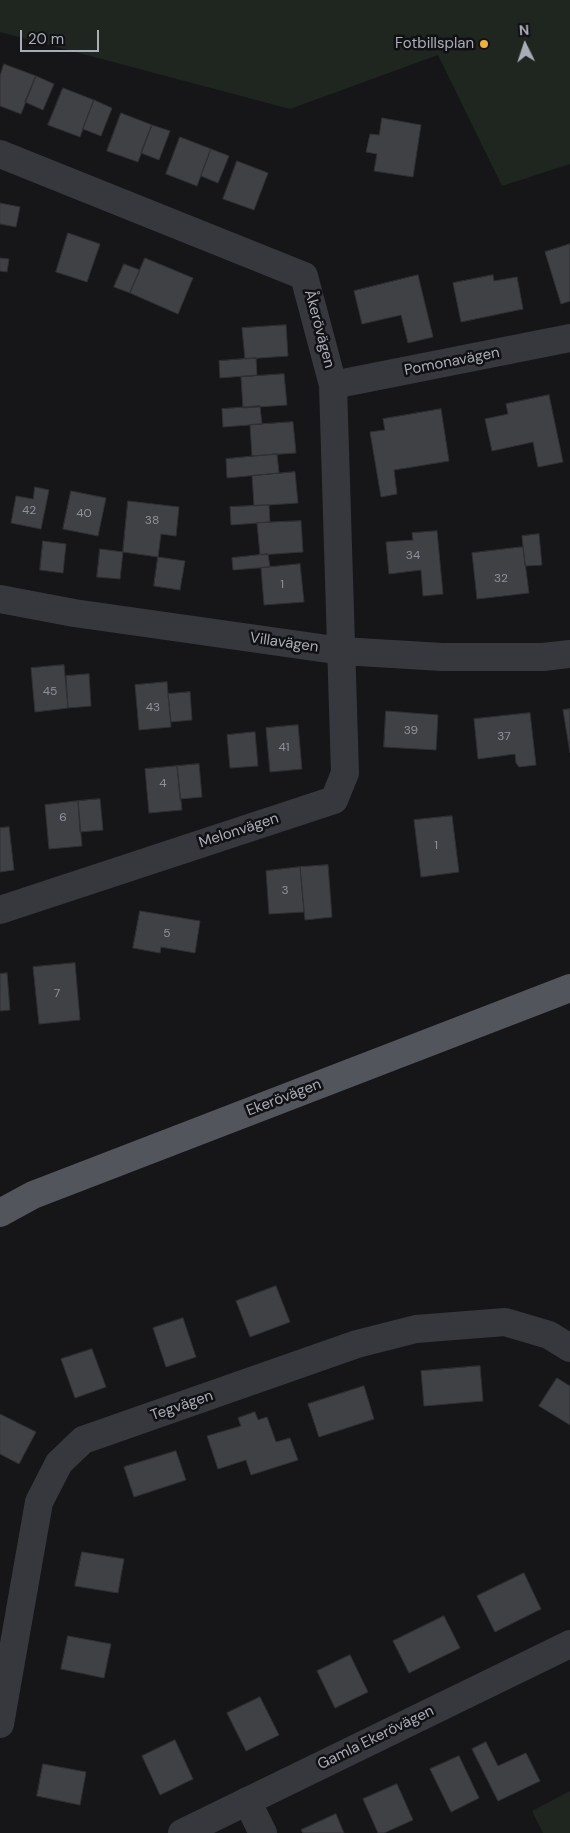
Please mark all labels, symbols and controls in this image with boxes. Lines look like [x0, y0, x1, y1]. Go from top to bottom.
scale bar [22, 20, 101, 52]
north arrow [500, 20, 550, 70]
text: N [518, 21, 530, 39]
text: 20 m [28, 29, 64, 49]
place label: Fotbillsplan [395, 35, 474, 53]
marker: Fotbillsplan [478, 38, 490, 50]
street label: Åkerövägen [300, 288, 338, 370]
street label: Pomonavägen [403, 344, 501, 380]
house number: 42 [22, 504, 36, 518]
house number: 40 [76, 507, 92, 521]
house number: 38 [145, 514, 159, 528]
house number: 34 [406, 549, 420, 563]
house number: 32 [494, 572, 508, 586]
house number: 1 [280, 578, 284, 592]
street label: Villavägen [249, 629, 319, 657]
house number: 45 [43, 685, 57, 699]
house number: 43 [146, 701, 160, 715]
house number: 39 [404, 724, 418, 738]
house number: 37 [497, 730, 511, 744]
house number: 41 [278, 741, 290, 755]
house number: 4 [159, 777, 167, 791]
street label: Melonvägen [197, 810, 281, 852]
house number: 6 [59, 811, 67, 825]
house number: 1 [434, 839, 438, 853]
house number: 3 [281, 884, 289, 898]
house number: 5 [163, 927, 171, 941]
house number: 7 [54, 987, 60, 1001]
street label: Ekerövägen [244, 1075, 324, 1121]
street label: Tegvägen [148, 1387, 216, 1425]
street label: Gamla Ekerövägen [315, 1702, 437, 1774]

